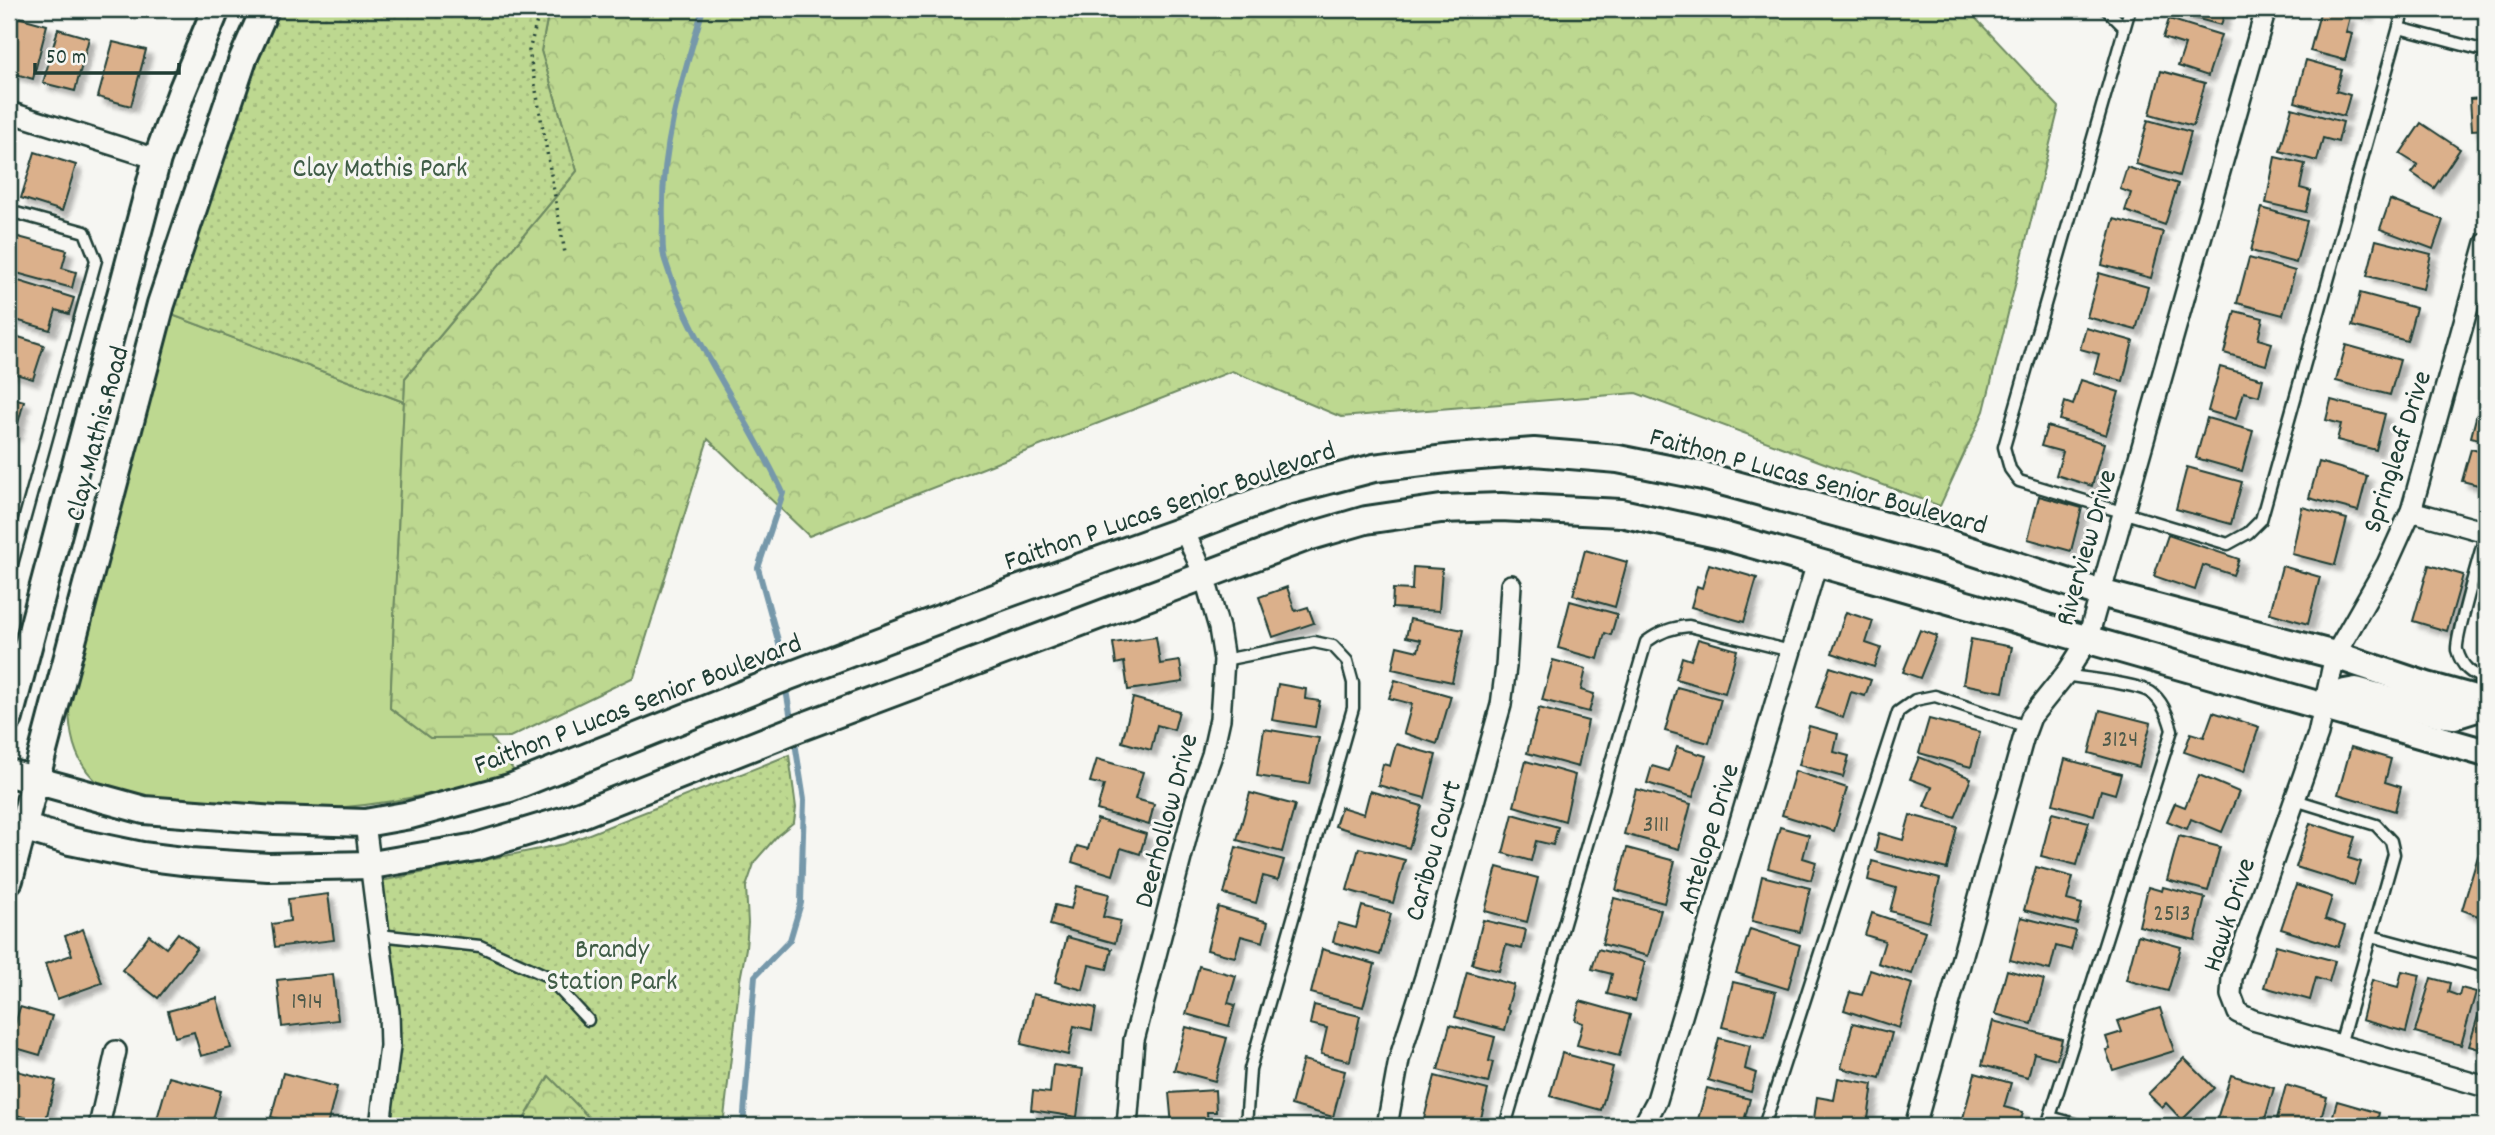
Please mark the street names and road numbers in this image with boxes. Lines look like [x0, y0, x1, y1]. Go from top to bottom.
street label: Clay Mathis Road [57, 342, 142, 526]
street label: Springleaf Drive [2355, 366, 2445, 539]
street label: Faithon P Lucas Senior Boulevard [1644, 419, 1991, 548]
street label: Faithon P Lucas Senior Boulevard [1000, 433, 1342, 584]
street label: Riverview Drive [2047, 466, 2130, 631]
street label: Faithon P Lucas Senior Boulevard [469, 626, 808, 788]
street label: Deerhollow Drive [1126, 730, 1211, 913]
street label: Antelope Drive [1669, 759, 1753, 920]
street label: Caribou Court [1397, 776, 1475, 926]
street label: Hawk Drive [2195, 854, 2269, 978]

